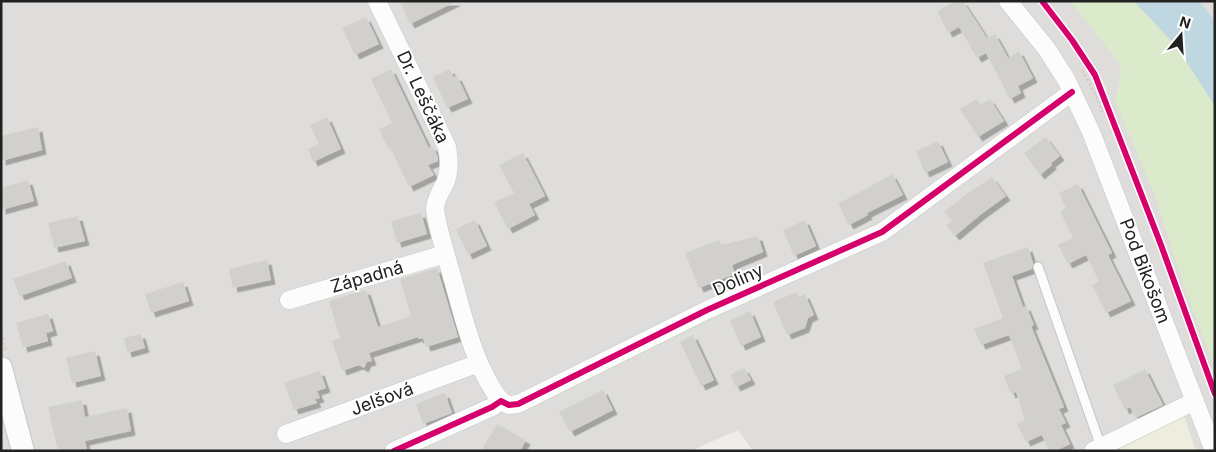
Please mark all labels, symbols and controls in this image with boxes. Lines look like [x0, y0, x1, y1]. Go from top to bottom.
north arrow [1156, 10, 1206, 60]
text: N [1177, 12, 1193, 32]
street label: Dr. Leščáka [393, 47, 454, 146]
street label: Pod Bikošom [1116, 215, 1175, 326]
street label: Západná [328, 256, 406, 297]
street label: Doliny [709, 259, 766, 300]
street label: Jelšová [348, 378, 416, 420]

